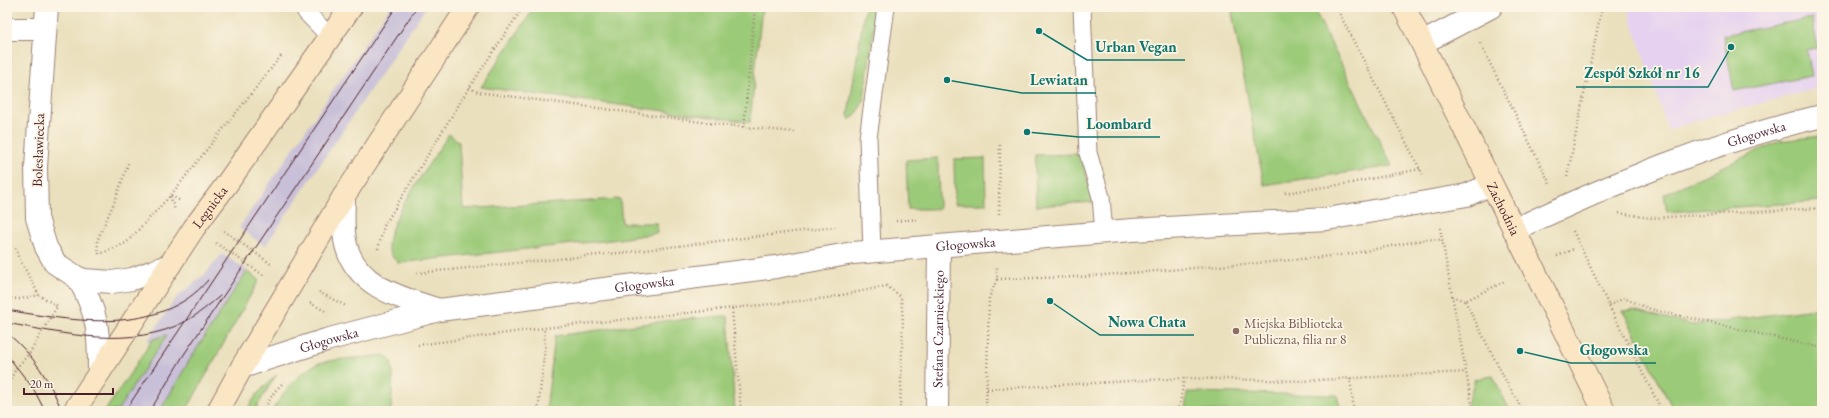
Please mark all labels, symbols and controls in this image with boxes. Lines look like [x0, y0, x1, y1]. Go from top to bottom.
callout: Urban Vegan [1087, 33, 1185, 60]
text: Urban Vegan [1095, 37, 1177, 56]
callout: Zespół Szkół nr 16 [1576, 60, 1708, 87]
text: Zespół Szkół nr 16 [1584, 63, 1700, 82]
callout: Lewiatan [1022, 66, 1096, 93]
text: Lewiatan [1030, 70, 1089, 89]
callout: Loombard [1079, 110, 1160, 137]
street label: Bolesławiecka [28, 112, 48, 187]
text: Loombard [1086, 114, 1152, 133]
street label: Głogowska [1725, 117, 1788, 151]
street label: Zachodnia [1483, 179, 1525, 239]
street label: Legnicka [188, 182, 232, 232]
street label: Głogowska [935, 232, 997, 255]
street label: Stefana Czarnieckiego [928, 270, 948, 388]
street label: Głogowska [613, 271, 676, 297]
callout: Nowa Chata [1100, 308, 1194, 335]
text: Nowa Chata [1108, 312, 1186, 331]
place label: Miejska Biblioteka Publiczna, filia nr 8 [1244, 314, 1347, 348]
street label: Głogowska [297, 323, 360, 357]
marker: Miejska Biblioteka Publiczna, filia nr 8 [1231, 326, 1241, 336]
callout: Głogowska [1571, 336, 1656, 363]
text: Głogowska [1580, 340, 1649, 359]
scale bar [24, 370, 113, 396]
text: 20 m [30, 376, 54, 392]

